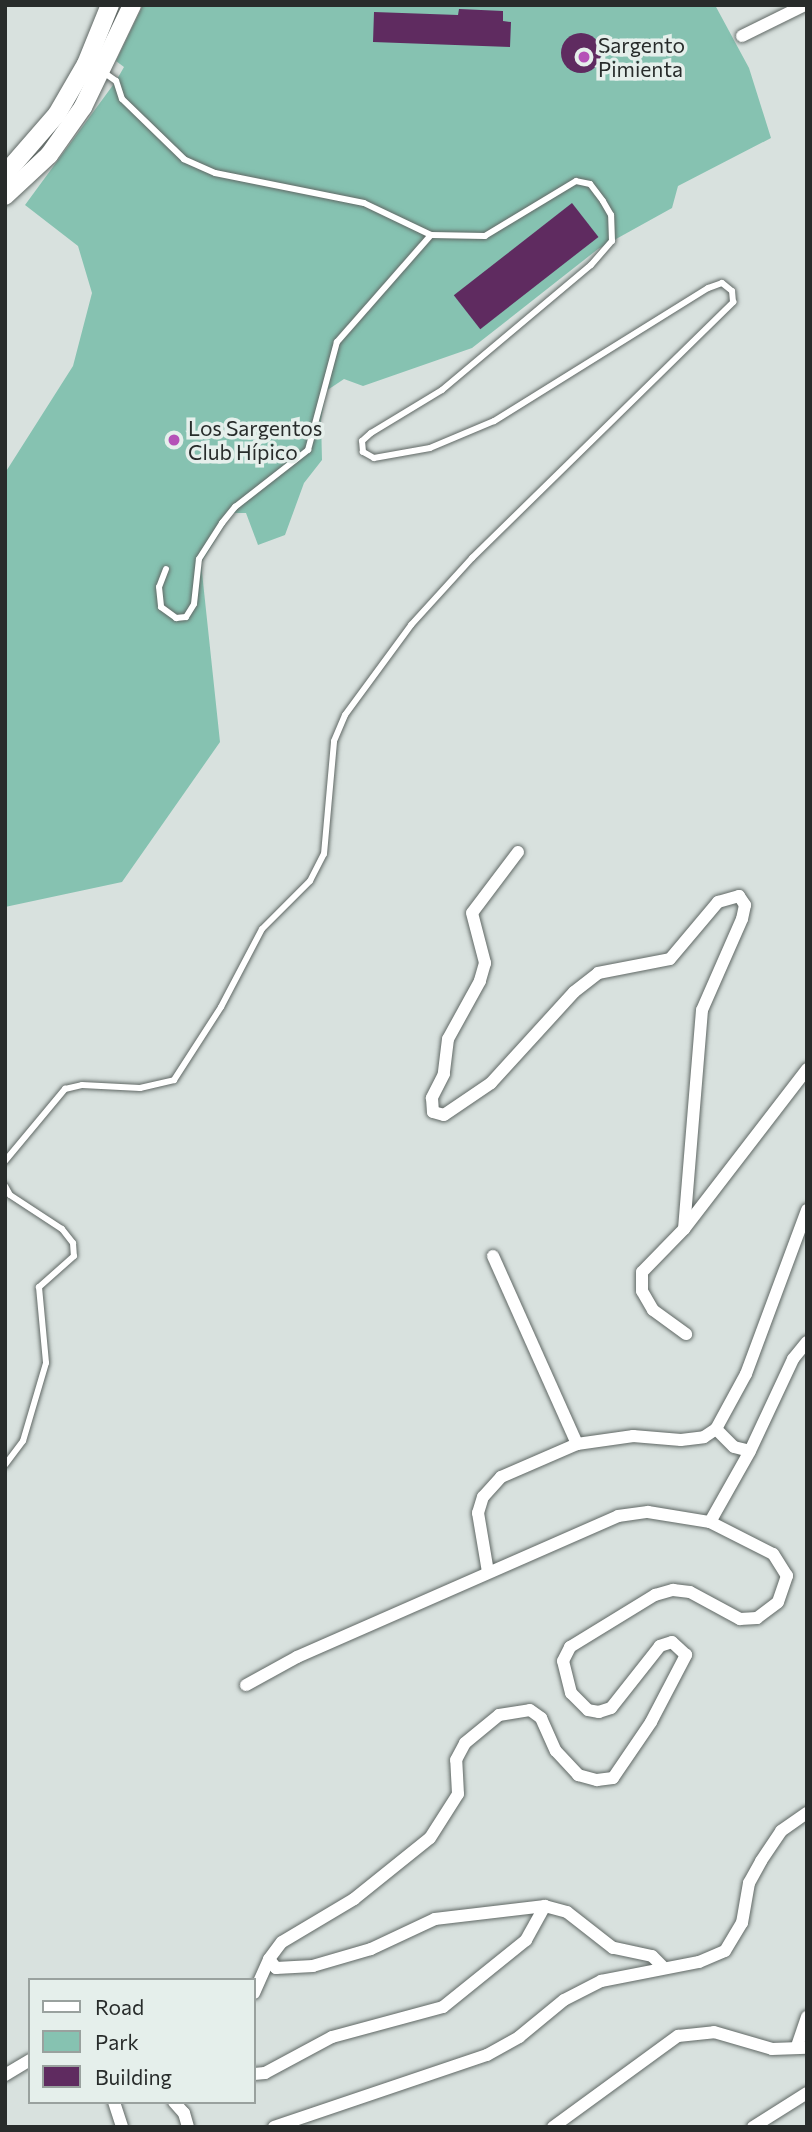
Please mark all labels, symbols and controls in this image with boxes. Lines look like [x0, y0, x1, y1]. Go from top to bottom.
place label: Sargento Pimienta [598, 32, 685, 82]
marker: Sargento Pimienta [576, 49, 592, 65]
place label: Los Sargentos Club Hípico [188, 415, 322, 465]
marker: Los Sargentos Club Hípico [166, 432, 182, 448]
legend [28, 1978, 256, 2104]
text: Road [95, 1994, 144, 2019]
text: Park [95, 2029, 139, 2054]
text: Building [95, 2064, 172, 2089]

